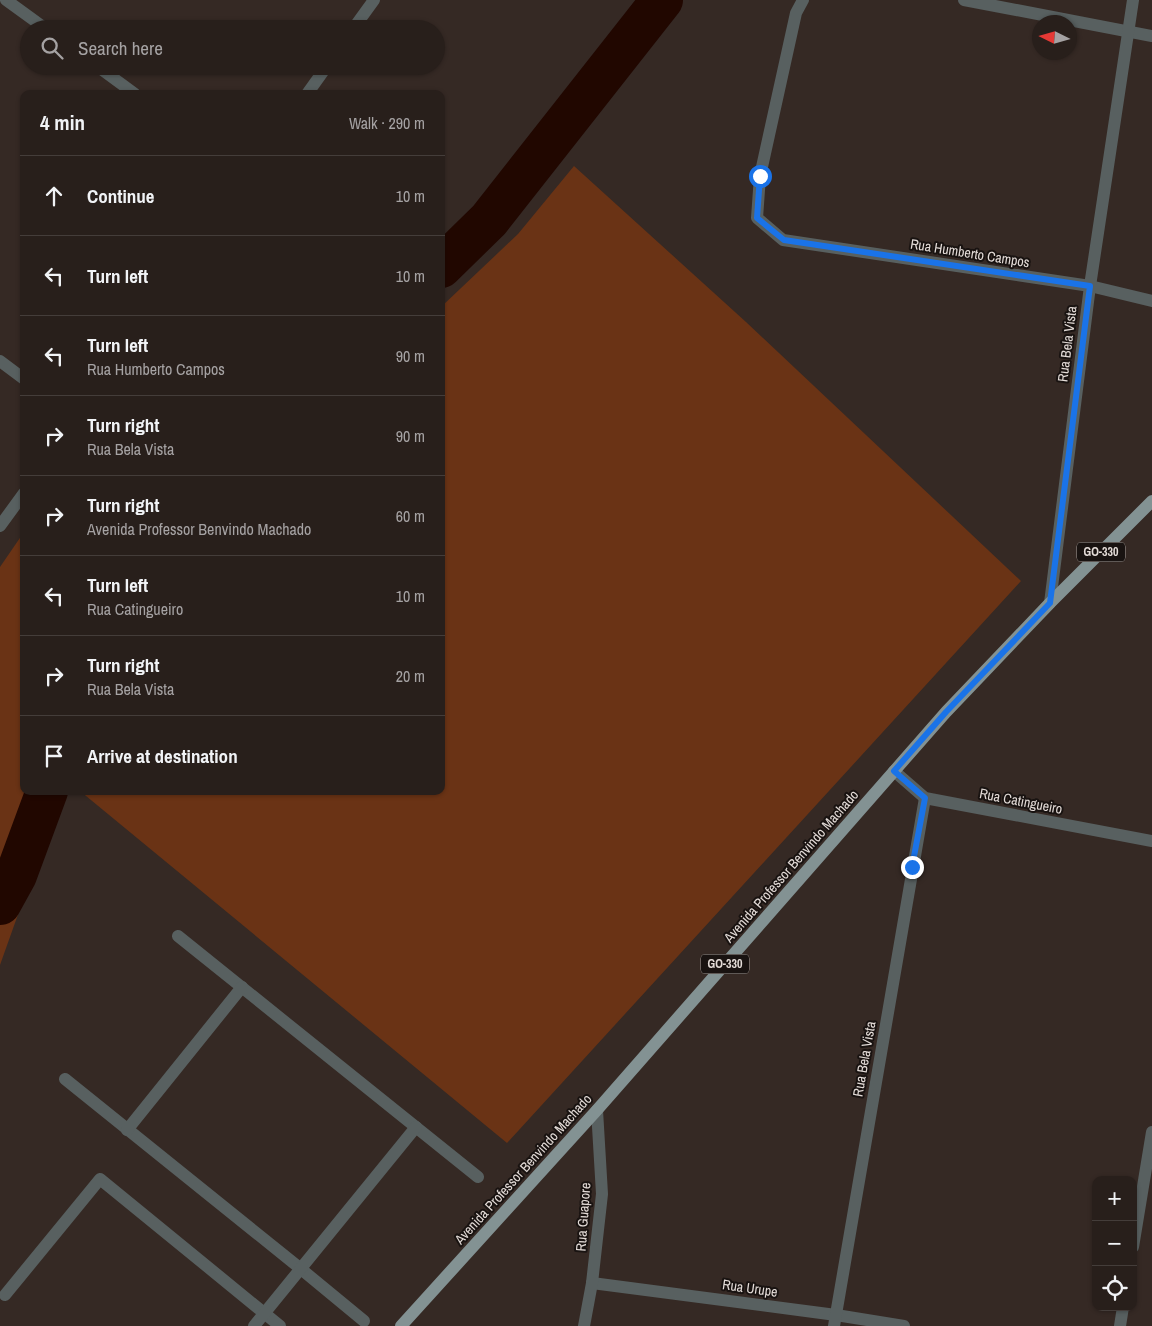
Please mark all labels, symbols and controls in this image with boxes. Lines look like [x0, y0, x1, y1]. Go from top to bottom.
north arrow [1032, 15, 1077, 60]
search box [20, 20, 445, 75]
icon: search [38, 34, 66, 62]
text: Search here [78, 35, 163, 61]
text: 4 min [40, 108, 85, 137]
text: Walk · 290 m [349, 112, 425, 134]
route start [749, 165, 772, 188]
icon: ahead [40, 182, 68, 210]
text: Continue [87, 183, 155, 209]
text: 10 m [396, 185, 425, 207]
street label: Rua Humberto Campos [909, 235, 1031, 271]
icon: left [40, 262, 68, 290]
text: Turn left [87, 263, 148, 289]
text: 10 m [396, 265, 425, 287]
street label: Rua Bela Vista [1053, 304, 1081, 383]
text: Turn left [87, 332, 148, 358]
icon: left [40, 342, 68, 370]
text: 90 m [396, 345, 425, 367]
text: Rua Humberto Campos [87, 358, 225, 380]
text: Turn right [87, 412, 159, 438]
icon: right [40, 422, 68, 450]
text: 90 m [396, 425, 425, 447]
text: Rua Bela Vista [87, 438, 174, 460]
text: Turn right [87, 492, 159, 518]
icon: right [40, 502, 68, 530]
text: 60 m [396, 505, 425, 527]
text: Avenida Professor Benvindo Machado [87, 518, 311, 540]
road number: GO-330 [1077, 542, 1125, 562]
text: Turn left [87, 572, 148, 598]
icon: left [40, 582, 68, 610]
text: 10 m [396, 585, 425, 607]
text: Rua Catingueiro [87, 598, 183, 620]
text: Turn right [87, 652, 159, 678]
icon: right [40, 662, 68, 690]
text: 20 m [396, 665, 425, 687]
text: Rua Bela Vista [87, 678, 174, 700]
icon: arrive [40, 742, 68, 770]
text: Arrive at destination [87, 743, 238, 769]
street label: Rua Catingueiro [978, 784, 1064, 818]
street label: Avenida Professor Benvindo Machado [719, 786, 862, 947]
route end [901, 856, 924, 879]
road number: GO-330 [701, 954, 749, 974]
street label: Rua Bela Vista [849, 1019, 880, 1098]
street label: Avenida Professor Benvindo Machado [450, 1090, 595, 1249]
map controls [1092, 1176, 1137, 1311]
button: + [1092, 1176, 1137, 1221]
street label: Rua Guapore [572, 1182, 594, 1252]
button: − [1092, 1221, 1137, 1266]
button: locate [1092, 1266, 1137, 1311]
street label: Rua Urupe [721, 1275, 779, 1301]

